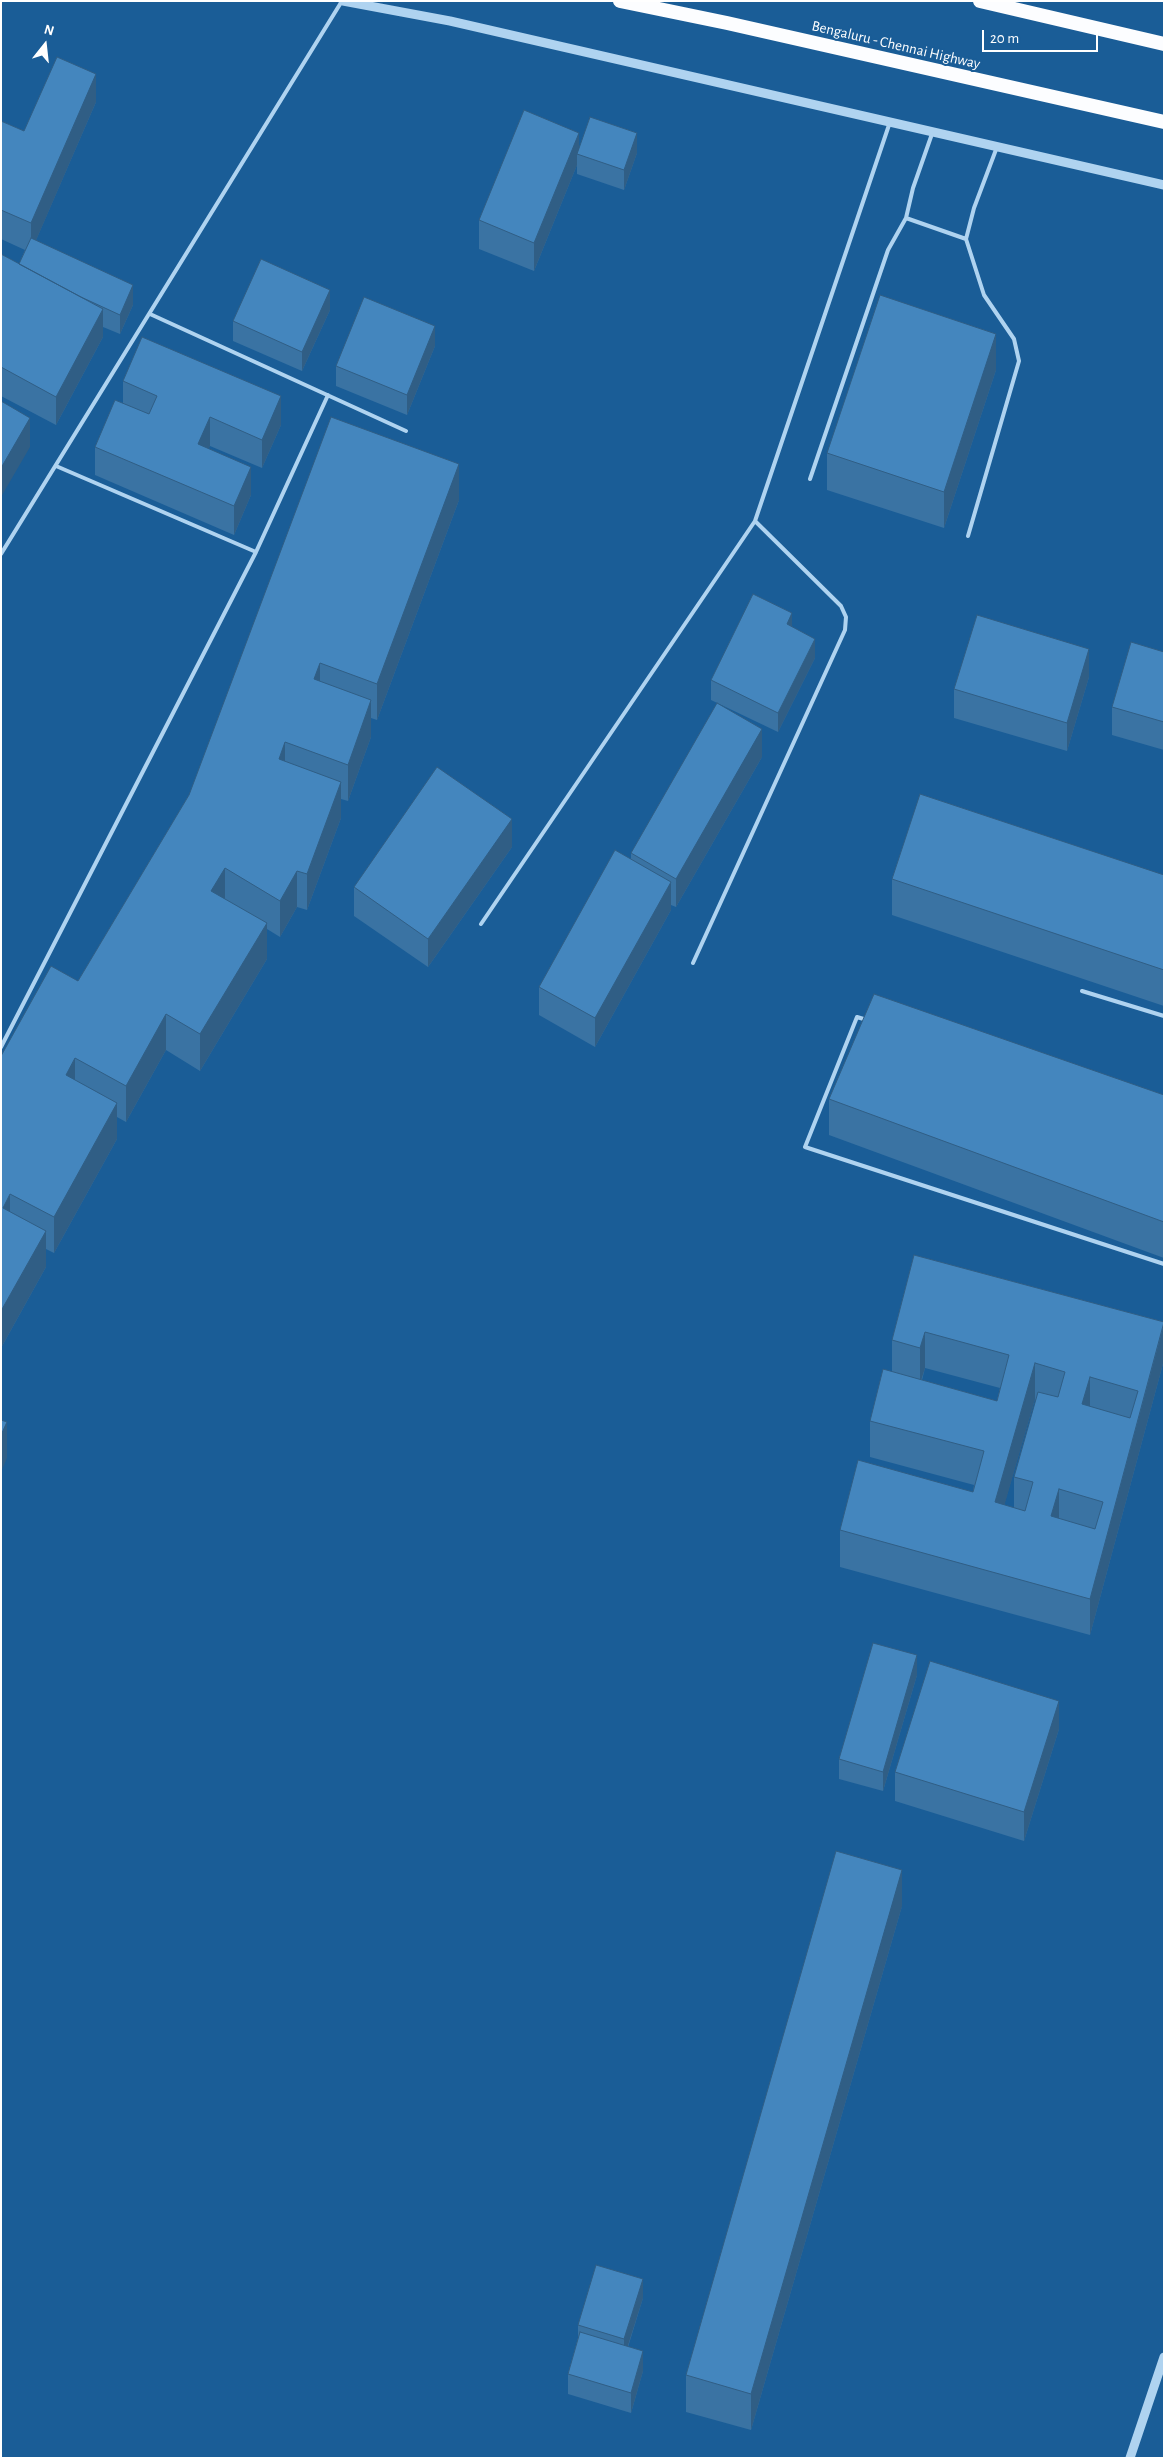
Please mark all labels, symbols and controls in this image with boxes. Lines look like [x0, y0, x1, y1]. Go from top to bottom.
street label: Bengaluru - Chennai Highway [810, 17, 982, 73]
north arrow [20, 20, 70, 70]
scale bar [985, 20, 1101, 52]
text: N [43, 23, 56, 39]
text: 20 m [990, 31, 1019, 46]

